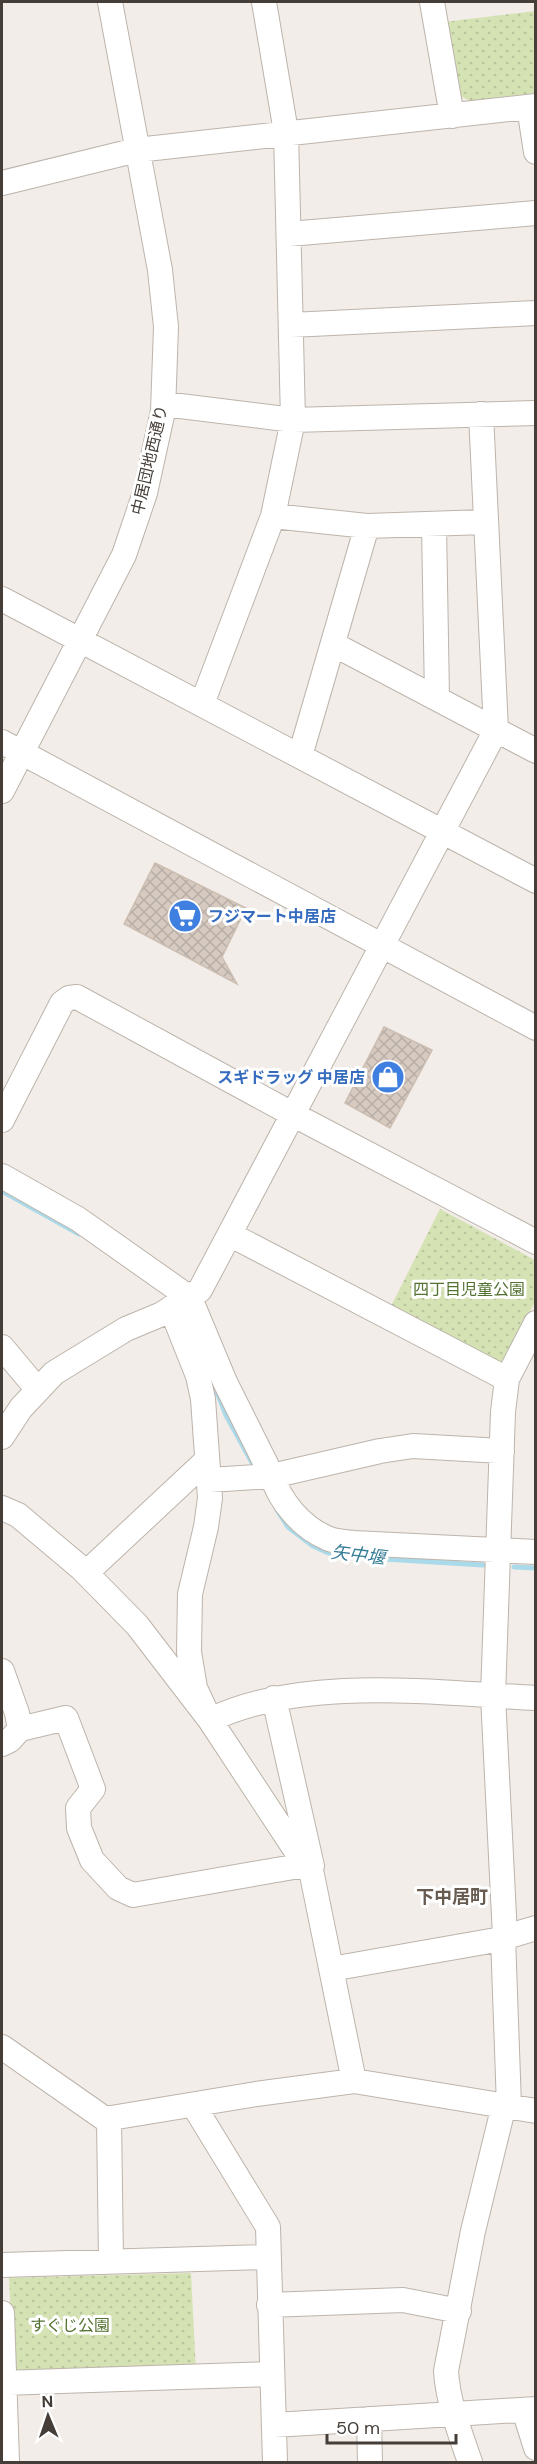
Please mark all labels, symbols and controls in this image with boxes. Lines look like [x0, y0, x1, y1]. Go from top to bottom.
street label: 中居団地西通り [127, 403, 172, 517]
supermarket icon: フジマート中居店 [167, 898, 203, 934]
place label: フジマート中居店 [208, 906, 336, 927]
shop icon: スギドラッグ 中居店 [370, 1059, 406, 1095]
place label: スギドラッグ 中居店 [217, 1067, 365, 1088]
park label: 四丁目児童公園 [413, 1279, 525, 1300]
water label: 矢中堰 [330, 1540, 389, 1571]
district label: 下中居町 [416, 1885, 488, 1909]
park label: すぐじ公園 [30, 2315, 110, 2336]
north arrow [18, 2386, 78, 2446]
text: N [41, 2391, 54, 2412]
scale bar [327, 2407, 456, 2445]
text: 50 m [336, 2416, 380, 2440]

